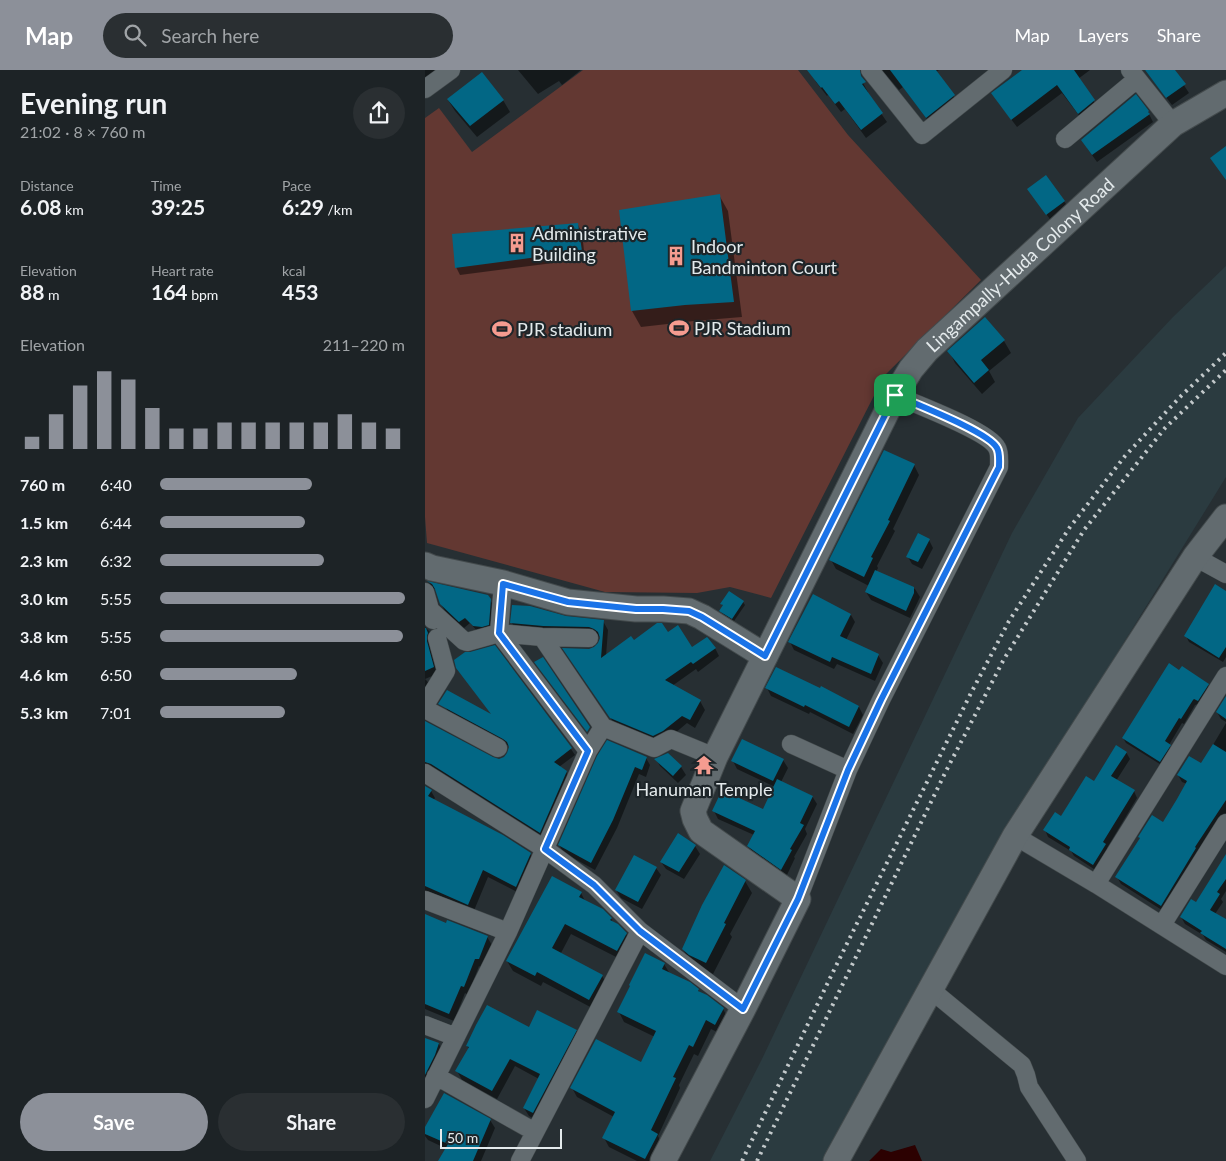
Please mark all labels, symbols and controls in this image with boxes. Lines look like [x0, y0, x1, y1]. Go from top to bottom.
search box [103, 13, 453, 58]
text: Map [25, 21, 73, 50]
icon: search [121, 21, 149, 49]
text: Search here [161, 24, 259, 47]
text: Map [1014, 24, 1050, 46]
text: Layers [1078, 24, 1129, 46]
text: Share [1157, 24, 1201, 46]
text: Evening run [20, 86, 167, 120]
button: share [353, 87, 405, 139]
text: 21:02 · 8 × 760 m [20, 122, 145, 141]
street label: Lingampally-Huda Colony Road [921, 173, 1118, 356]
text: Distance [20, 177, 74, 194]
text: Time [151, 177, 182, 194]
text: Pace [282, 177, 311, 194]
text: 6.08 [20, 194, 62, 219]
text: 39:25 [151, 194, 205, 219]
text: 6:29 [282, 194, 324, 219]
text: km [62, 201, 84, 218]
text: /km [324, 201, 353, 218]
place label: Administrative Building [532, 222, 647, 265]
building icon: Administrative Building [506, 232, 528, 254]
place label: Indoor Bandminton Court [691, 235, 838, 278]
building icon: Indoor Bandminton Court [665, 245, 687, 267]
text: Elevation [20, 262, 77, 279]
text: Heart rate [151, 262, 214, 279]
text: kcal [282, 262, 306, 279]
text: 88 [20, 279, 44, 304]
text: 164 [151, 279, 188, 304]
text: 453 [282, 279, 319, 304]
text: m [44, 286, 59, 303]
text: bpm [188, 286, 218, 303]
sports icon: PJR Stadium [668, 317, 690, 339]
place label: PJR Stadium [694, 317, 791, 339]
sports icon: PJR stadium [491, 318, 513, 340]
place label: PJR stadium [517, 318, 612, 340]
text: Elevation [20, 335, 85, 354]
text: 211–220 m [323, 335, 405, 354]
pin [874, 374, 916, 416]
icon: arrive [881, 381, 909, 409]
text: 760 m [20, 475, 65, 494]
text: 6:40 [100, 475, 132, 494]
text: 1.5 km [20, 513, 68, 532]
text: 6:44 [100, 513, 132, 532]
text: 2.3 km [20, 551, 68, 570]
text: 6:32 [100, 551, 132, 570]
text: 3.0 km [20, 589, 68, 608]
text: 5:55 [100, 589, 132, 608]
text: 3.8 km [20, 627, 68, 646]
text: 5:55 [100, 627, 132, 646]
text: 4.6 km [20, 665, 68, 684]
text: 6:50 [100, 665, 132, 684]
text: 5.3 km [20, 703, 68, 722]
text: 7:01 [100, 703, 132, 722]
temple icon: Hanuman Temple [693, 754, 715, 776]
place label: Hanuman Temple [636, 778, 772, 800]
button: Save [20, 1093, 208, 1151]
button: Share [218, 1093, 405, 1151]
scale bar [440, 1126, 563, 1149]
text: 50 m [447, 1129, 478, 1146]

